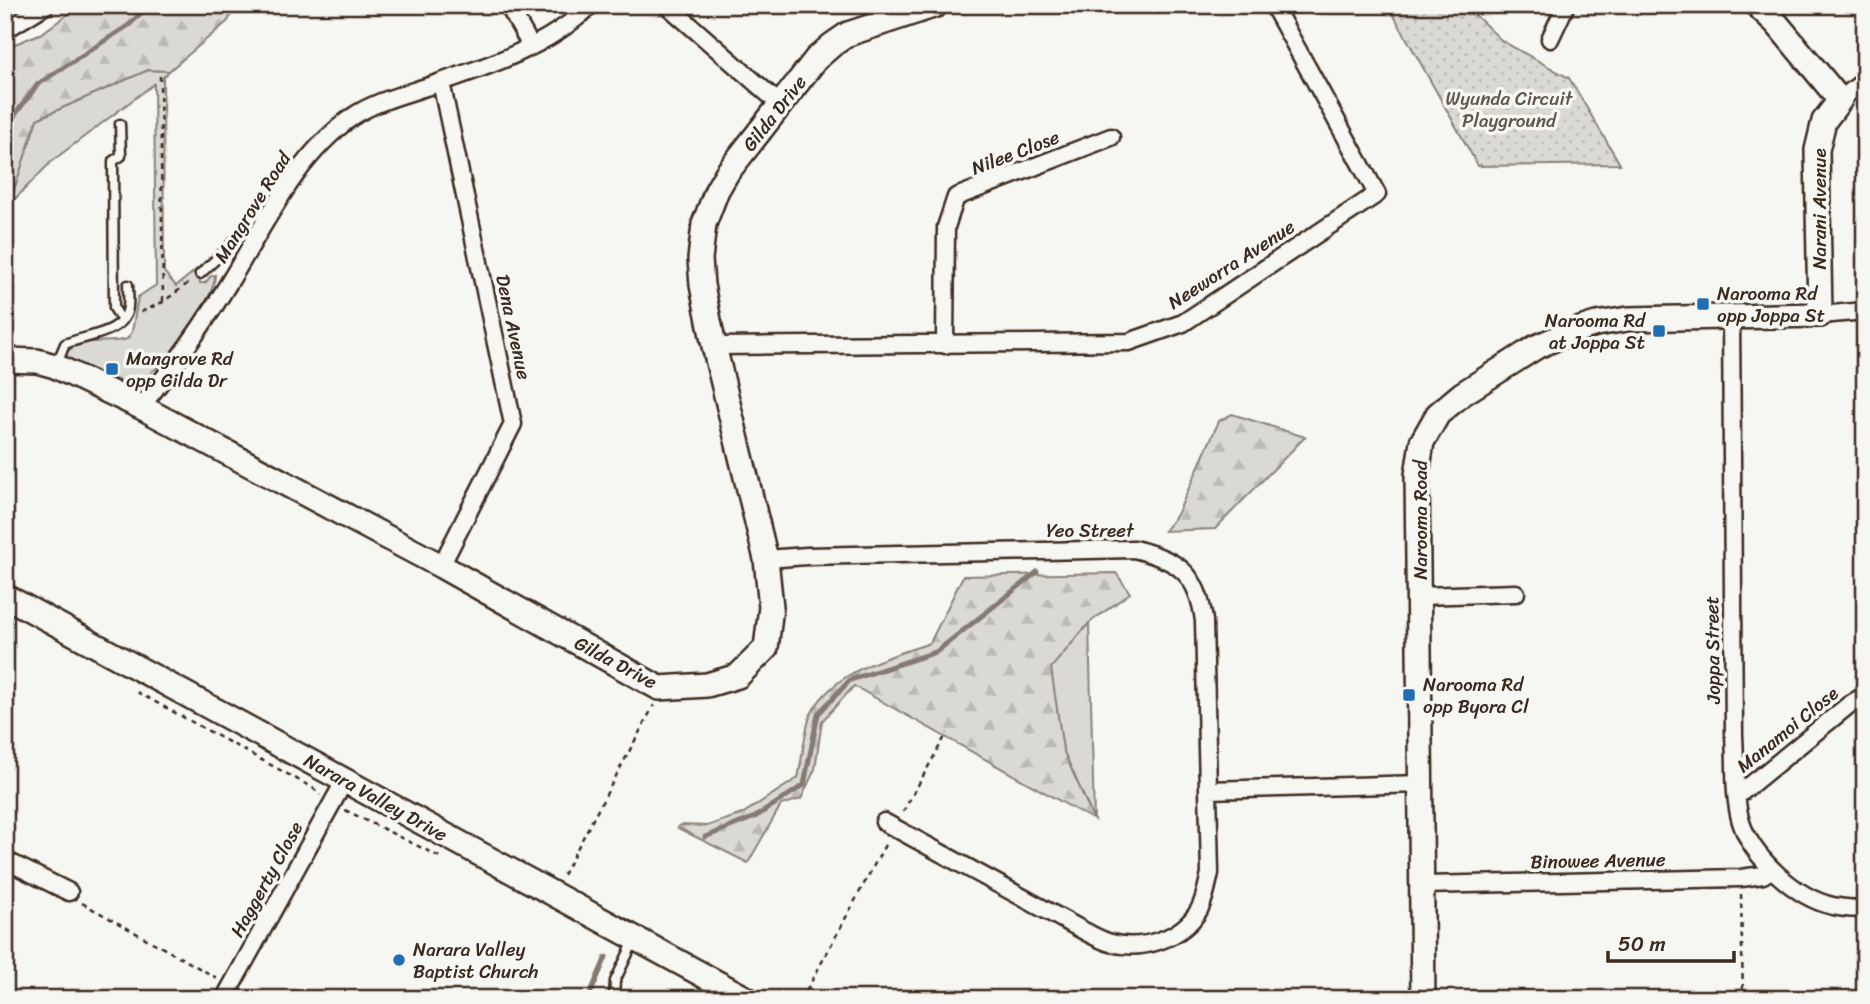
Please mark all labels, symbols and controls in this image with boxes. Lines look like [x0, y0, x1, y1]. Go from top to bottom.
street label: Gilda Drive [734, 68, 815, 159]
park label: Wyunda Circuit Playground [1446, 82, 1574, 137]
street label: Nilee Close [966, 120, 1064, 184]
street label: Mangrove Road [205, 144, 300, 269]
street label: Narani Avenue [1803, 148, 1836, 270]
street label: Neeworra Avenue [1161, 211, 1302, 318]
street label: Dena Avenue [486, 272, 541, 383]
place label: Narooma Rd opp Joppa St [1717, 277, 1825, 332]
marker: Narooma Rd opp Joppa St [1695, 296, 1711, 312]
place label: Narooma Rd at Joppa St [1545, 304, 1647, 359]
marker: Narooma Rd at Joppa St [1651, 323, 1667, 339]
place label: Mangrove Rd opp Gilda Dr [126, 342, 234, 397]
marker: Mangrove Rd opp Gilda Dr [104, 361, 120, 377]
street label: Narooma Road [1404, 458, 1437, 580]
street label: Yeo Street [1046, 514, 1135, 547]
street label: Joppa Street [1695, 596, 1730, 705]
street label: Gilda Drive [568, 627, 663, 698]
place label: Narooma Rd opp Byora Cl [1423, 668, 1529, 723]
street label: Manamoi Close [1729, 678, 1846, 781]
marker: Narooma Rd opp Byora Cl [1401, 687, 1417, 703]
street label: Narara Valley Drive [298, 744, 454, 851]
street label: Haggerty Close [221, 815, 312, 943]
street label: Binowee Avenue [1530, 843, 1666, 878]
scale bar [1608, 920, 1734, 964]
text: 50 m [1618, 925, 1666, 963]
place label: Narara Valley Baptist Church [413, 933, 538, 988]
marker: Narara Valley Baptist Church [391, 952, 407, 968]

